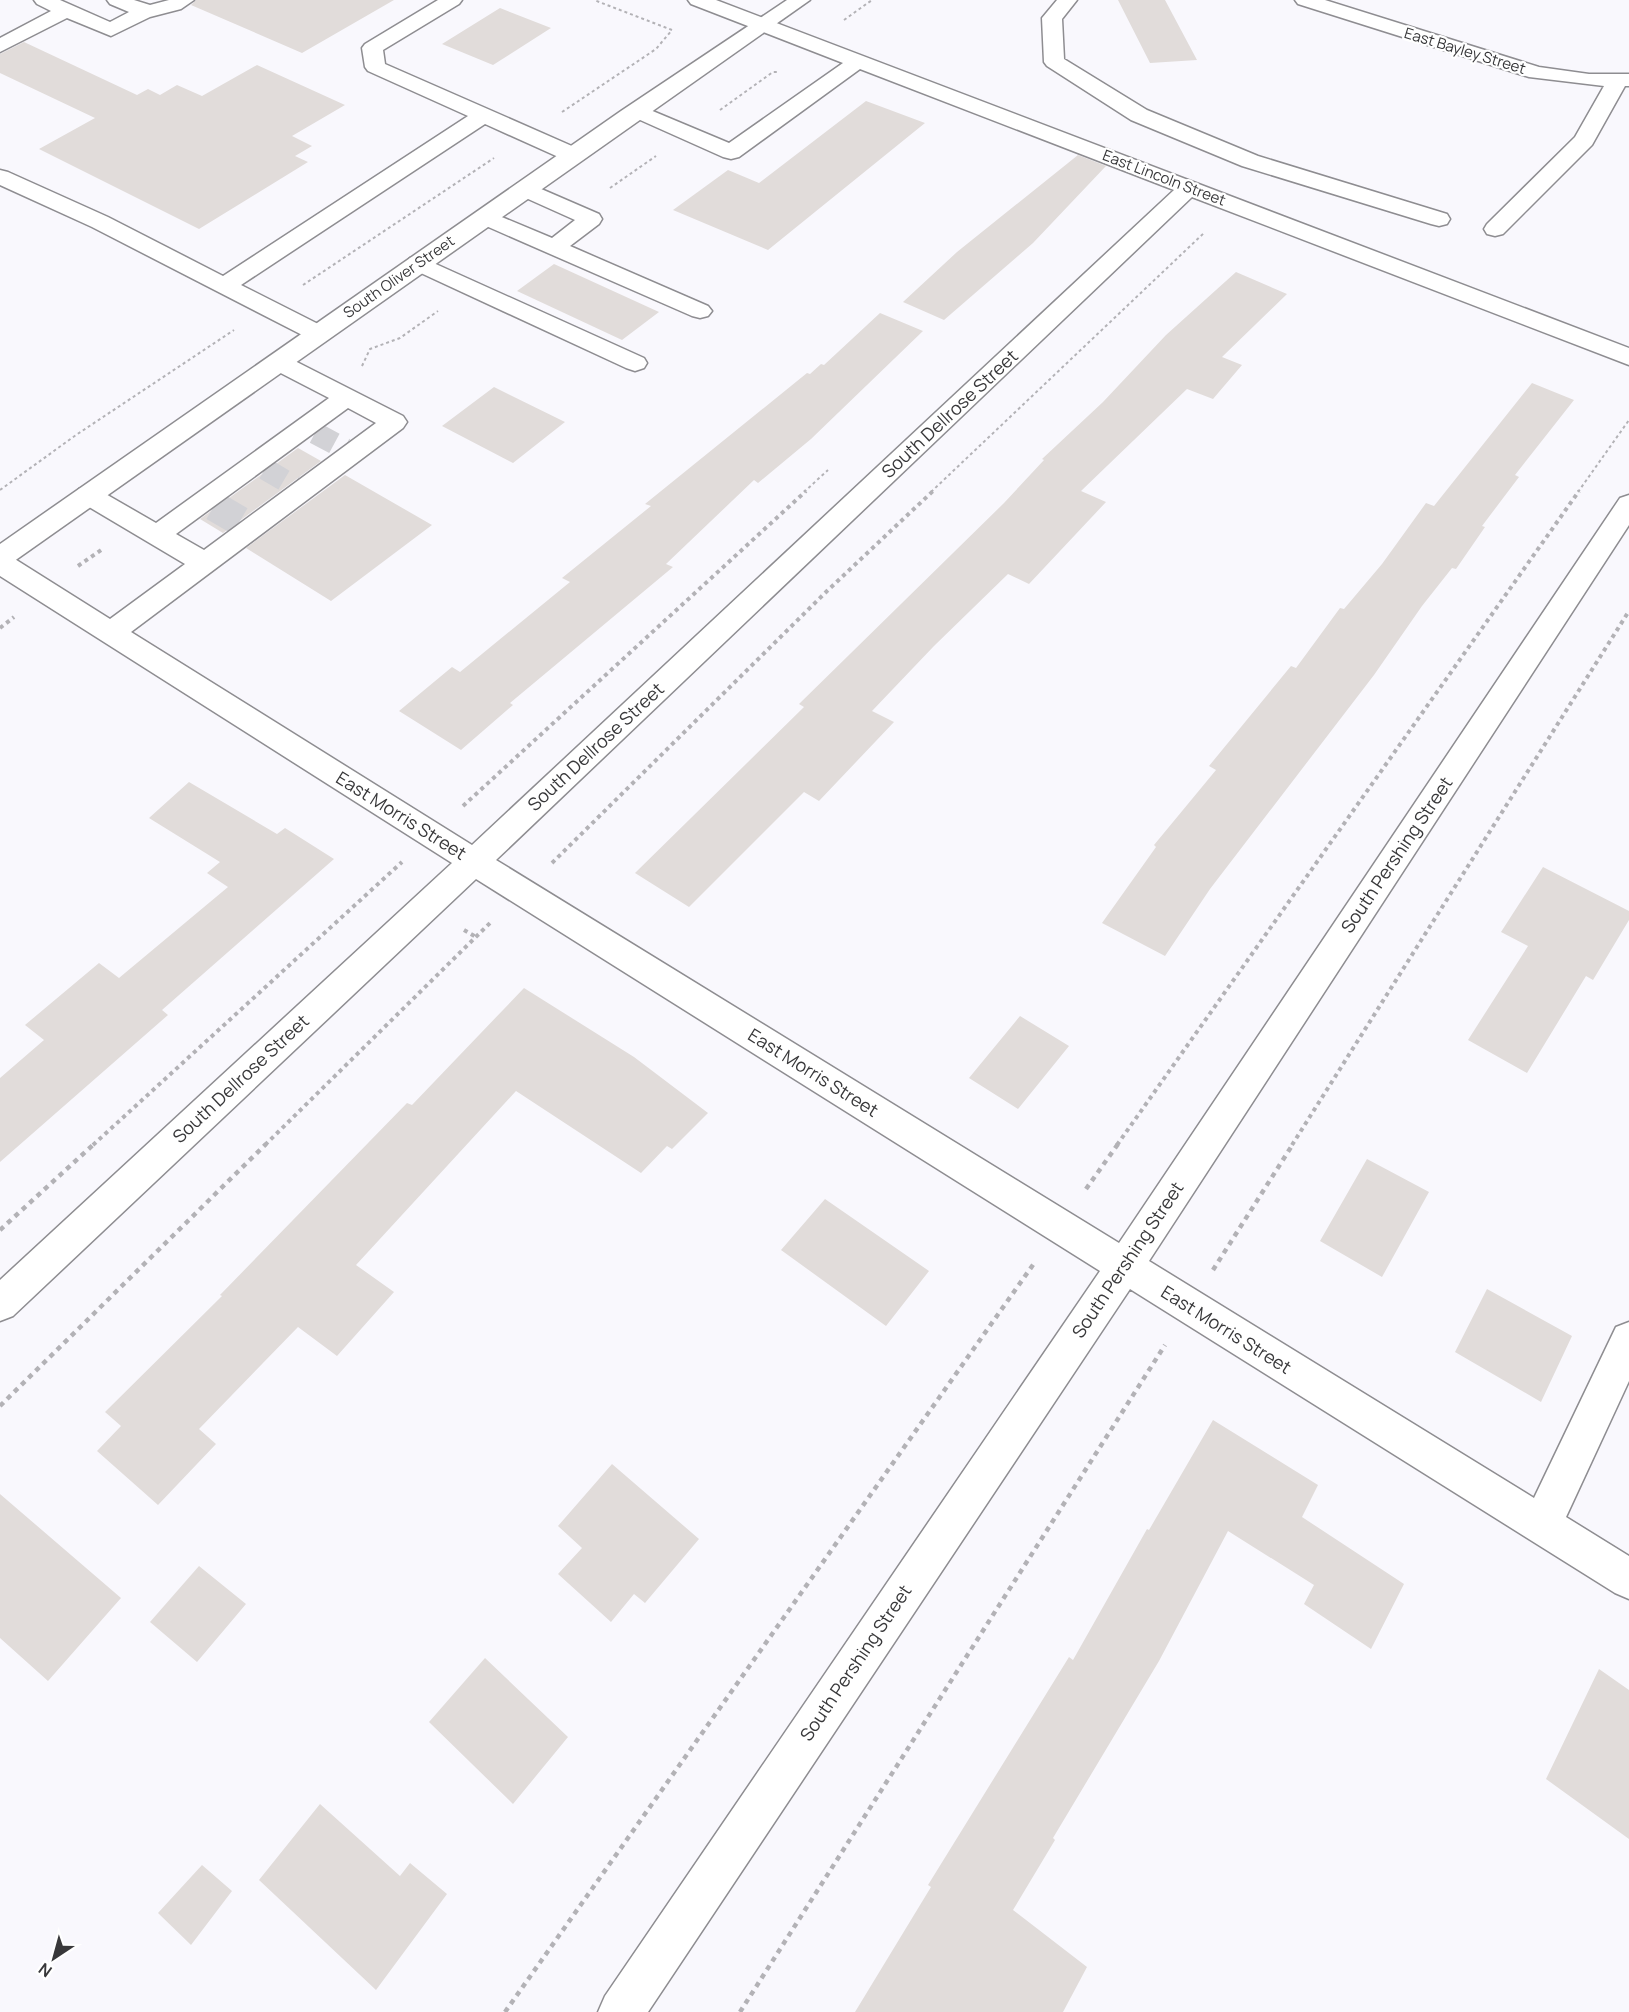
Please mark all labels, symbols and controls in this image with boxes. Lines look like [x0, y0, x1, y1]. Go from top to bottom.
street label: East Bayley Street [1402, 22, 1528, 79]
street label: East Lincoln Street [1100, 144, 1229, 211]
street label: South Oliver Street [339, 230, 459, 323]
street label: South Dellrose Street [876, 344, 1023, 483]
street label: South Dellrose Street [522, 677, 669, 816]
street label: East Morris Street [332, 765, 471, 865]
street label: South Pershing Street [1335, 772, 1457, 937]
street label: South Dellrose Street [167, 1009, 314, 1148]
street label: East Morris Street [744, 1022, 883, 1122]
street label: South Pershing Street [1066, 1177, 1188, 1342]
street label: East Morris Street [1157, 1279, 1296, 1379]
street label: South Pershing Street [794, 1580, 916, 1745]
north arrow [24, 1928, 84, 1988]
text: N [34, 1958, 56, 1982]

